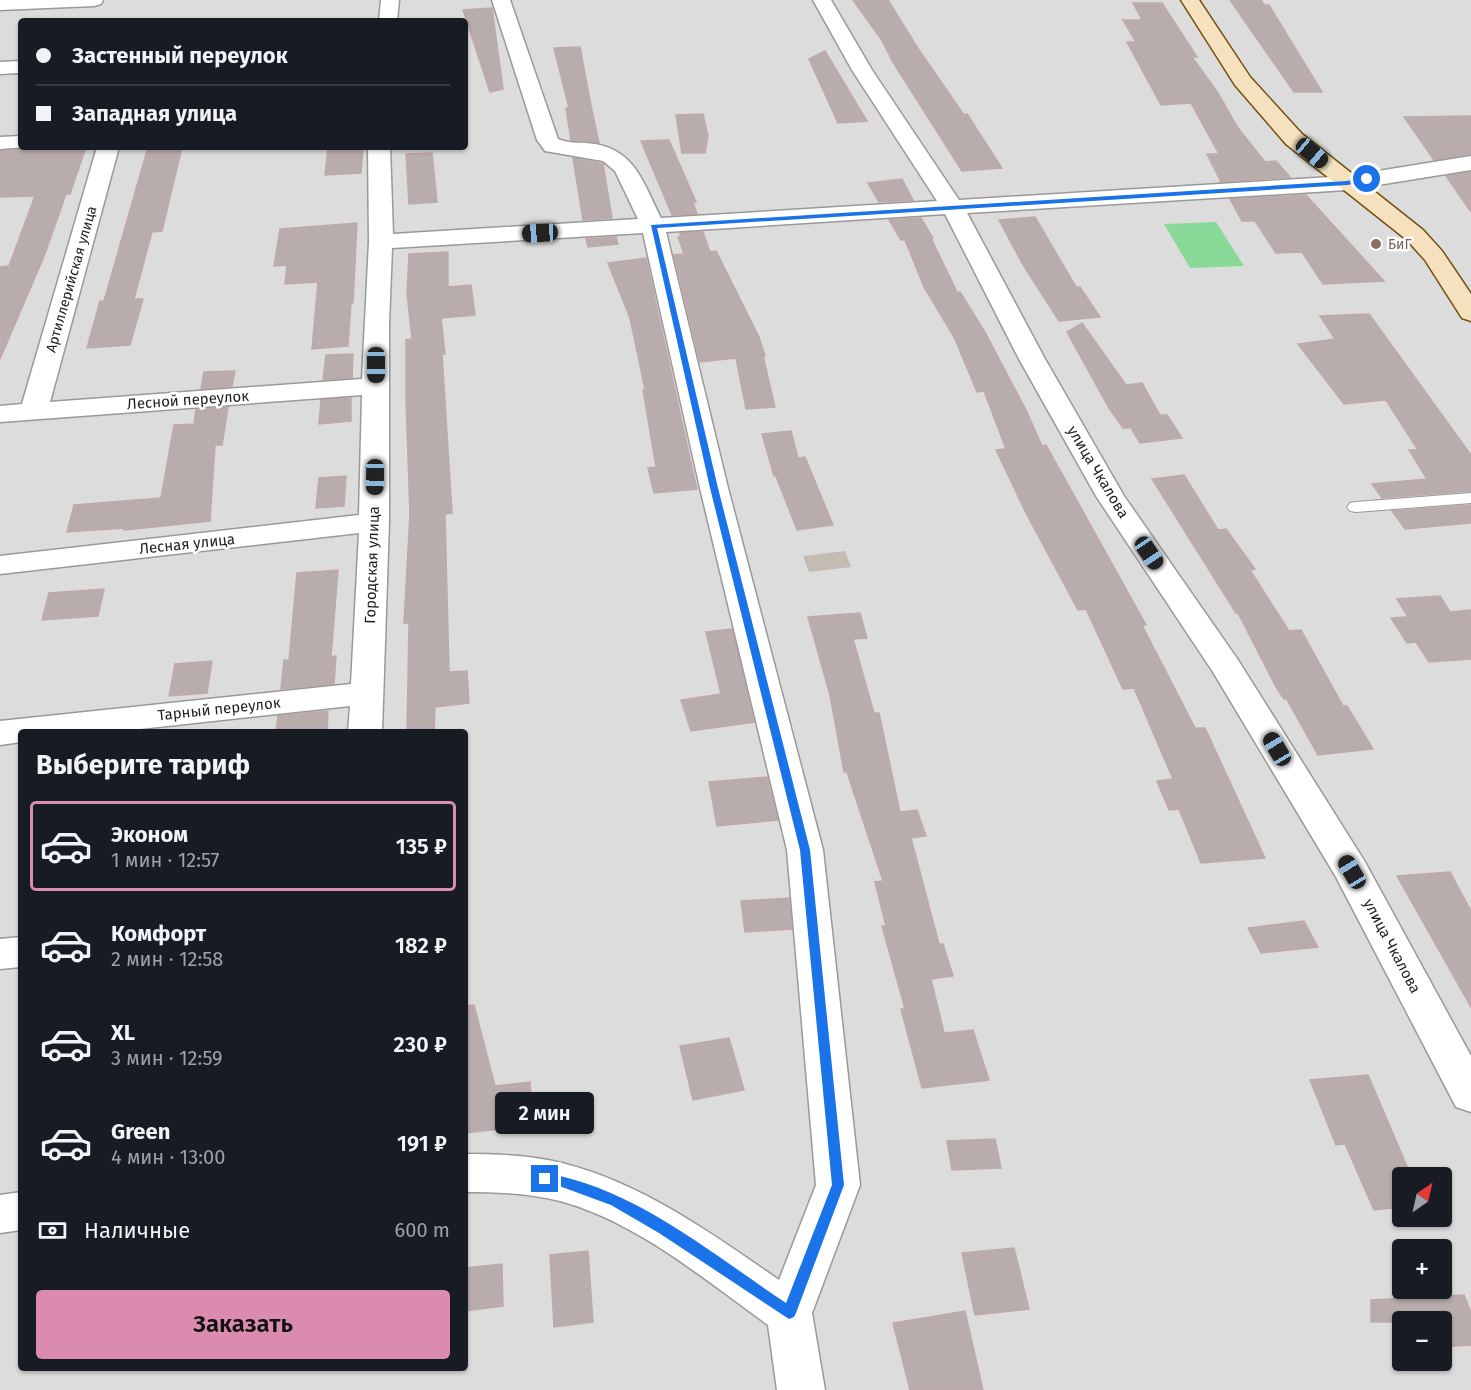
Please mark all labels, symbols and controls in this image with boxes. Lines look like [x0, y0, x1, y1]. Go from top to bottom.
text: Застенный переулок [72, 42, 288, 69]
text: Западная улица [72, 100, 237, 127]
car [1292, 135, 1332, 171]
route start [1353, 165, 1380, 192]
street label: Артиллерийская улица [42, 204, 101, 354]
car [522, 223, 558, 243]
place label: БиГ [1388, 236, 1412, 253]
marker: БиГ [1369, 237, 1383, 251]
car [367, 347, 385, 383]
street label: Лесной переулок [126, 387, 250, 413]
street label: улица Чкалова [1063, 423, 1133, 521]
car [366, 459, 384, 495]
street label: Городская улица [361, 506, 383, 624]
street label: Лесная улица [138, 530, 236, 558]
car [1131, 533, 1167, 573]
street label: Тарный переулок [157, 694, 282, 724]
car [1260, 729, 1294, 769]
text: Выберите тариф [36, 749, 250, 781]
icon: car [39, 819, 93, 873]
text: Эконом [111, 821, 188, 848]
text: 135 ₽ [396, 833, 447, 860]
text: 1 мин · 12:57 [111, 848, 220, 872]
car [1335, 852, 1369, 892]
street label: улица Чкалова [1360, 896, 1424, 996]
icon: car [39, 918, 93, 972]
text: Комфорт [111, 920, 206, 947]
text: 182 ₽ [395, 932, 447, 959]
text: 2 мин · 12:58 [111, 947, 223, 971]
icon: car [39, 1017, 93, 1071]
text: XL [111, 1019, 135, 1046]
text: 230 ₽ [393, 1031, 447, 1058]
text: 3 мин · 12:59 [111, 1046, 223, 1070]
callout: 2 мин [496, 1092, 594, 1134]
text: 2 мин [518, 1101, 571, 1125]
icon: car [39, 1116, 93, 1170]
text: Green [111, 1118, 170, 1145]
text: 191 ₽ [397, 1130, 447, 1157]
text: 4 мин · 13:00 [111, 1145, 225, 1169]
route end [531, 1165, 558, 1192]
north arrow [1392, 1167, 1452, 1227]
map controls [1392, 1167, 1452, 1371]
icon: cash [36, 1214, 69, 1247]
text: Наличные [84, 1217, 190, 1244]
text: 600 m [395, 1218, 450, 1242]
button: + [1392, 1239, 1452, 1299]
button: Заказать [36, 1290, 450, 1359]
button: − [1392, 1311, 1452, 1371]

